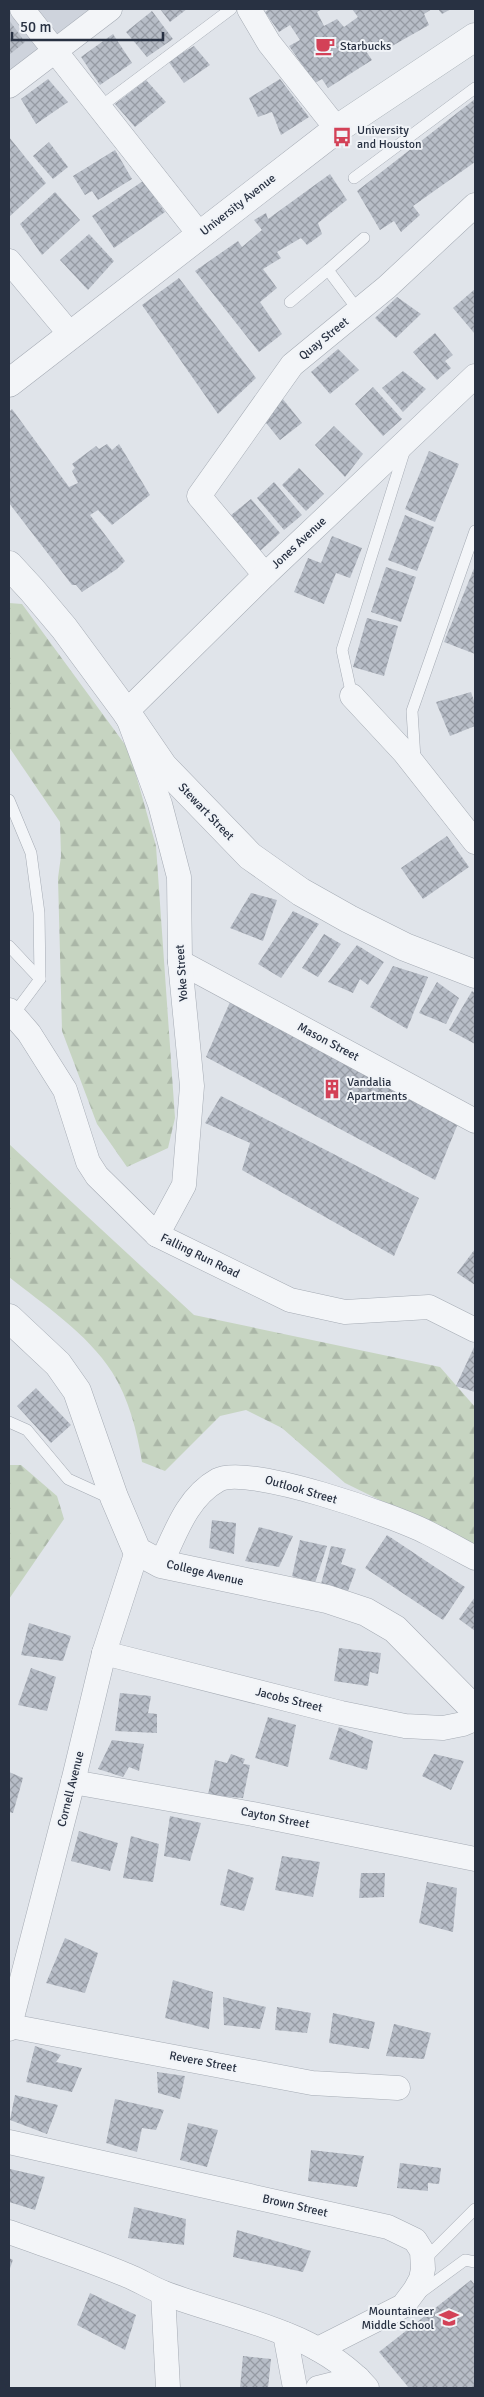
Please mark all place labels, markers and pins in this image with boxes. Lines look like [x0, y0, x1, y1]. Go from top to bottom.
cafe icon: Starbucks [314, 35, 336, 57]
place label: Starbucks [340, 39, 391, 54]
place label: University and Houston [357, 123, 422, 152]
bus stop icon: University and Houston [331, 126, 353, 148]
place label: Vandalia Apartments [347, 1075, 407, 1104]
building icon: Vandalia Apartments [321, 1078, 343, 1100]
place label: Mountaineer Middle School [361, 2304, 435, 2333]
school or university icon: Mountaineer Middle School [438, 2307, 460, 2329]

